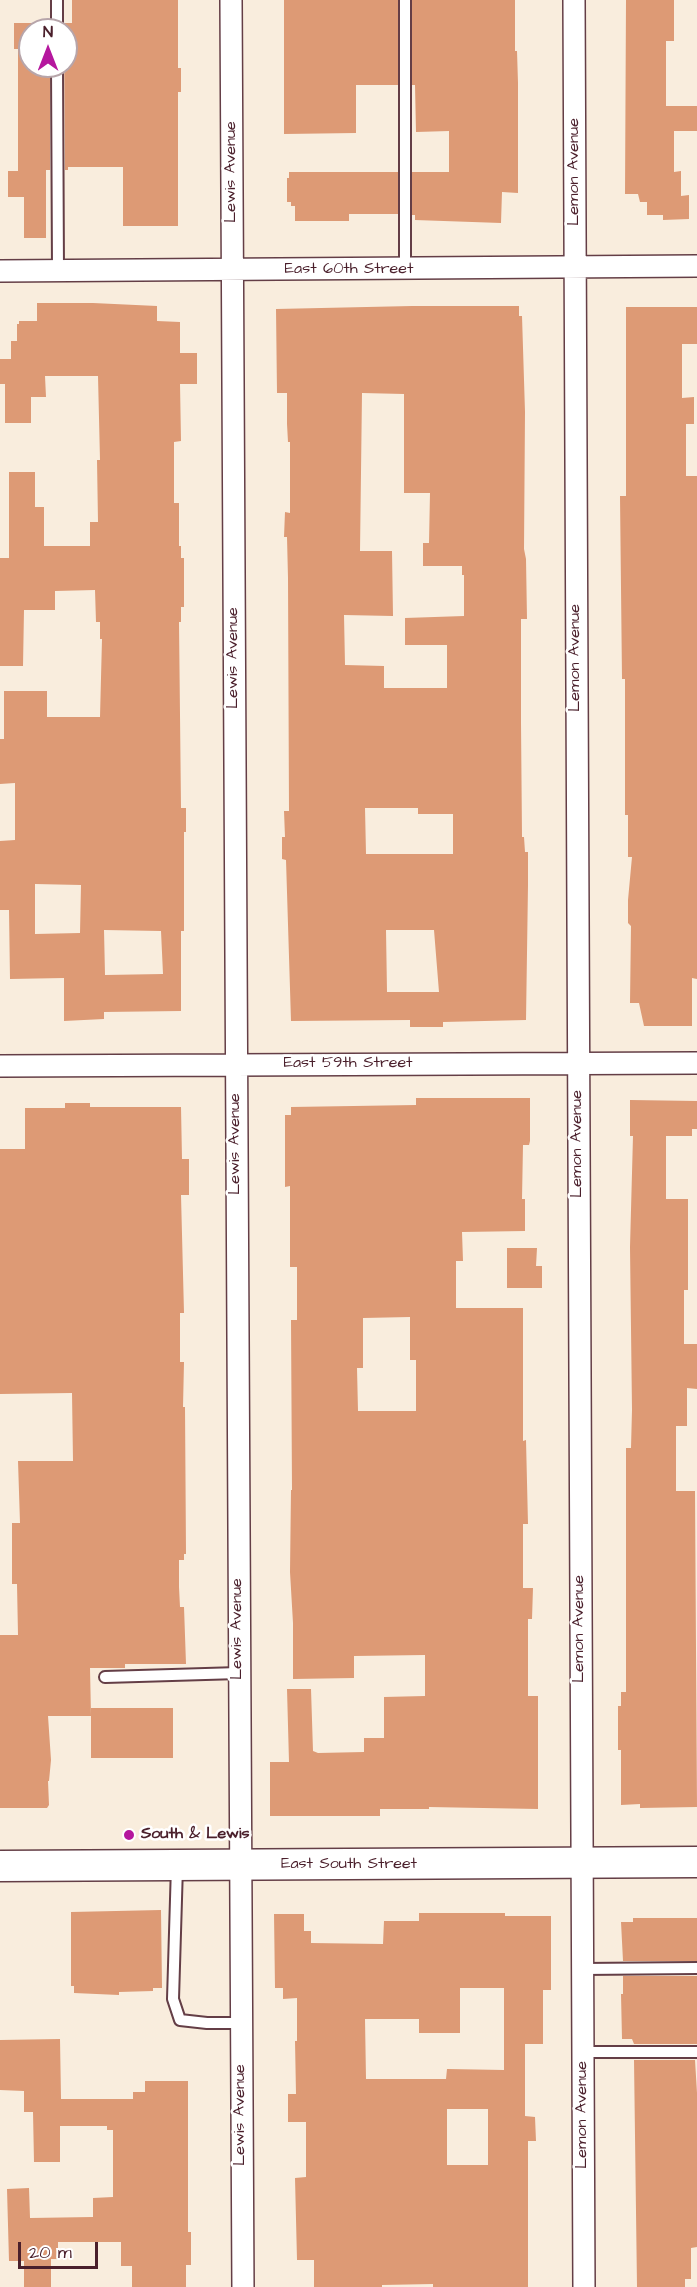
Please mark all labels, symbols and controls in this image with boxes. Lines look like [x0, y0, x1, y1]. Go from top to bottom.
north arrow [18, 18, 78, 78]
text: N [43, 21, 53, 43]
street label: Lemon Avenue [565, 118, 585, 226]
street label: Lewis Avenue [222, 121, 242, 223]
street label: East 60th Street [285, 260, 413, 280]
street label: Lemon Avenue [566, 604, 586, 712]
street label: Lewis Avenue [224, 607, 244, 709]
street label: East 59th Street [283, 1054, 413, 1074]
street label: Lemon Avenue [568, 1090, 588, 1198]
street label: Lewis Avenue [226, 1093, 246, 1195]
street label: Lemon Avenue [570, 1575, 590, 1683]
street label: Lewis Avenue [228, 1578, 248, 1680]
place label: South & Lewis [141, 1825, 249, 1845]
marker: South & Lewis [122, 1828, 136, 1842]
street label: East South Street [281, 1855, 417, 1875]
street label: Lemon Avenue [573, 2061, 593, 2169]
street label: Lewis Avenue [231, 2064, 251, 2166]
scale bar [21, 2230, 100, 2268]
text: 20 m [29, 2240, 72, 2265]

